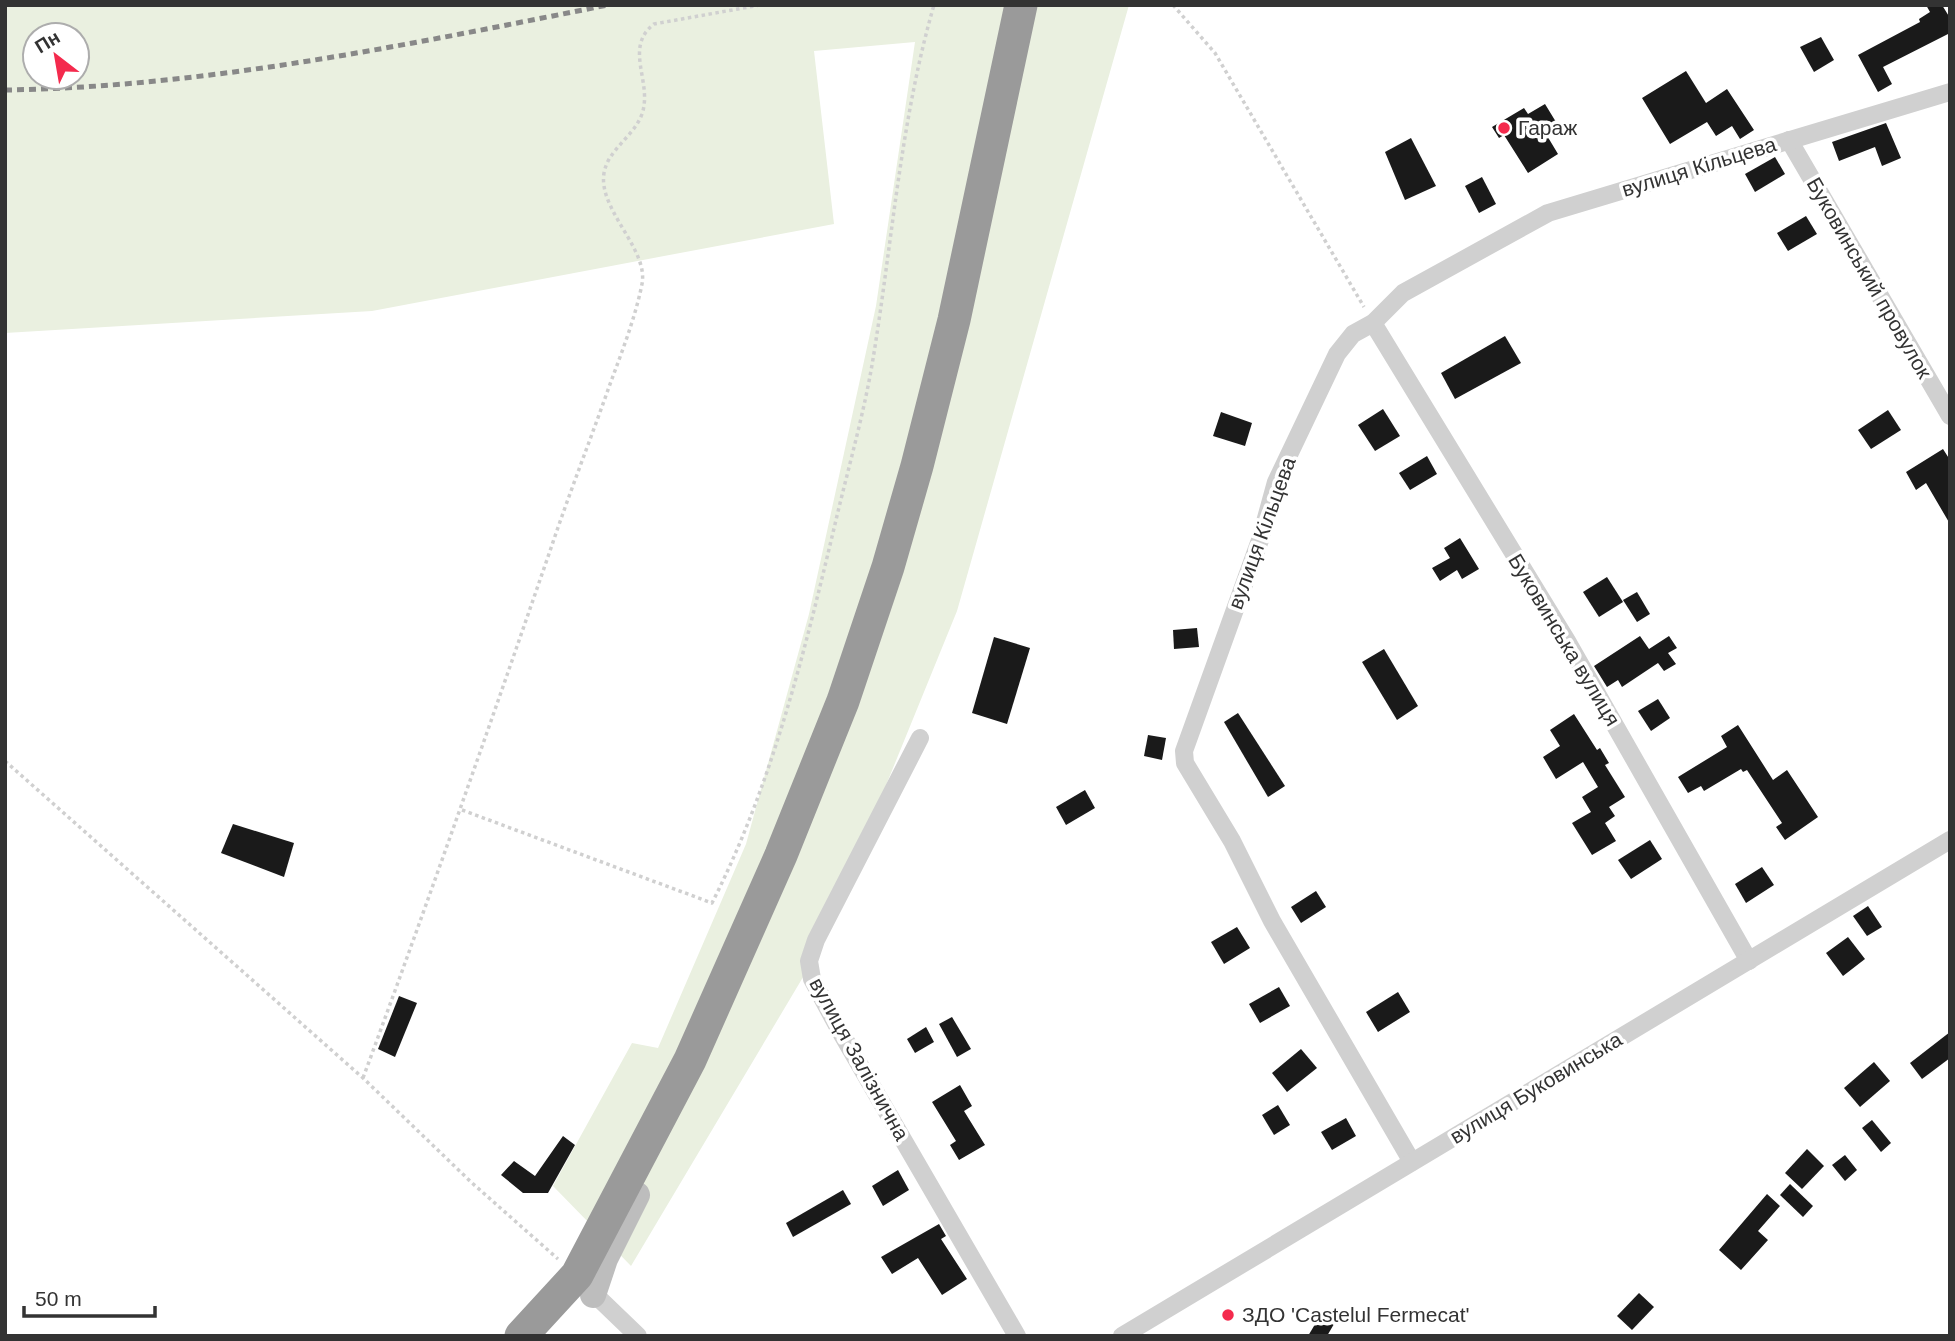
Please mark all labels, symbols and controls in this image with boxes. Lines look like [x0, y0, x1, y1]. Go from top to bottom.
north arrow [21, 21, 91, 91]
text: Пн [31, 26, 64, 57]
place label: Гараж [1518, 116, 1577, 139]
marker: Гараж [1496, 120, 1512, 136]
street label: вулиця Кільцева [1619, 132, 1779, 201]
street label: Буковинський провулок [1802, 173, 1937, 383]
street label: вулиця Кільцева [1223, 453, 1300, 612]
street label: Буковинська вулиця [1504, 550, 1625, 730]
street label: вулиця Залізнична [805, 973, 914, 1144]
street label: вулиця Буковинська [1446, 1027, 1626, 1148]
scale bar [24, 1274, 156, 1318]
text: 50 m [35, 1287, 82, 1310]
place label: ЗДО 'Castelul Fermecat' [1242, 1303, 1469, 1326]
marker: ЗДО 'Castelul Fermecat' [1220, 1307, 1236, 1323]

